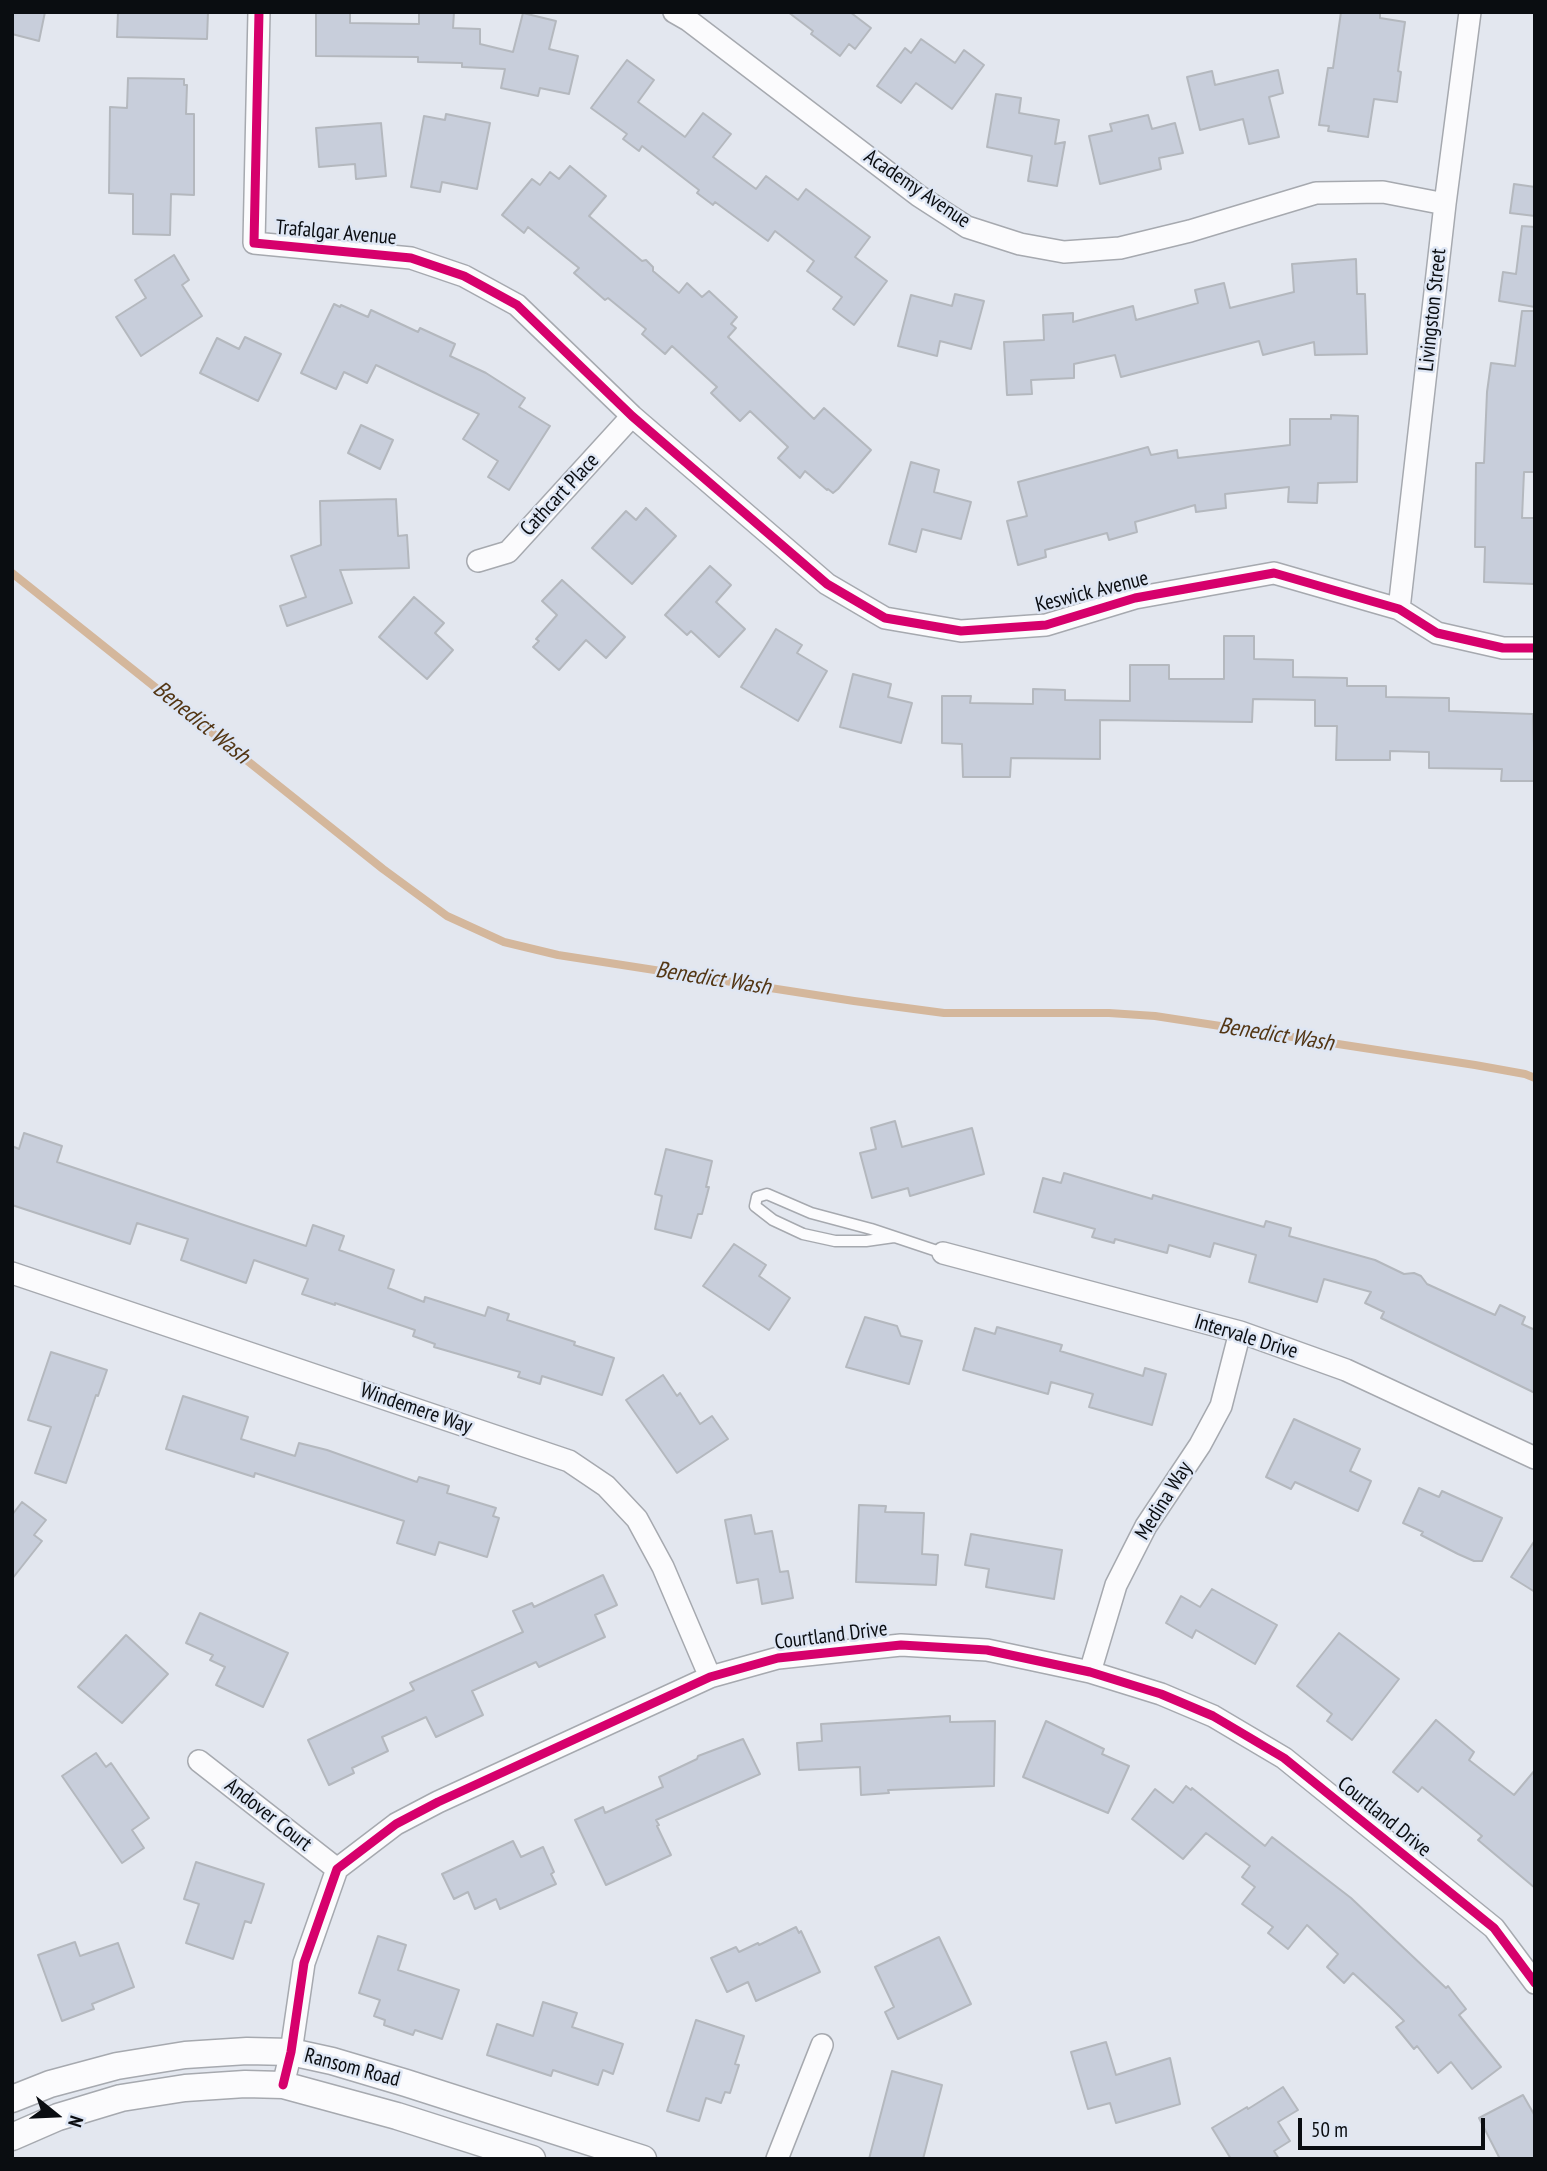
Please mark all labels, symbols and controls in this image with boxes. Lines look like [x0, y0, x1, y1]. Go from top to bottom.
street label: Academy Avenue [859, 144, 975, 234]
street label: Trafalgar Avenue [275, 215, 397, 251]
street label: Livingston Street [1414, 247, 1452, 373]
street label: Cathcart Place [515, 448, 605, 542]
street label: Keswick Avenue [1033, 566, 1151, 618]
water label: Benedict Wash [147, 676, 255, 770]
water label: Benedict Wash [654, 956, 772, 1002]
water label: Benedict Wash [1217, 1012, 1335, 1058]
street label: Intervale Drive [1191, 1309, 1301, 1365]
street label: Windemere Way [357, 1378, 475, 1440]
street label: Medina Way [1130, 1457, 1198, 1545]
street label: Courtland Drive [773, 1617, 889, 1655]
street label: Courtland Drive [1332, 1772, 1436, 1862]
street label: Andover Court [220, 1773, 316, 1857]
street label: Ransom Road [301, 2043, 403, 2093]
north arrow [21, 2080, 91, 2150]
scale bar [1302, 2104, 1489, 2148]
text: N [63, 2113, 89, 2130]
text: 50 m [1311, 2116, 1348, 2143]

